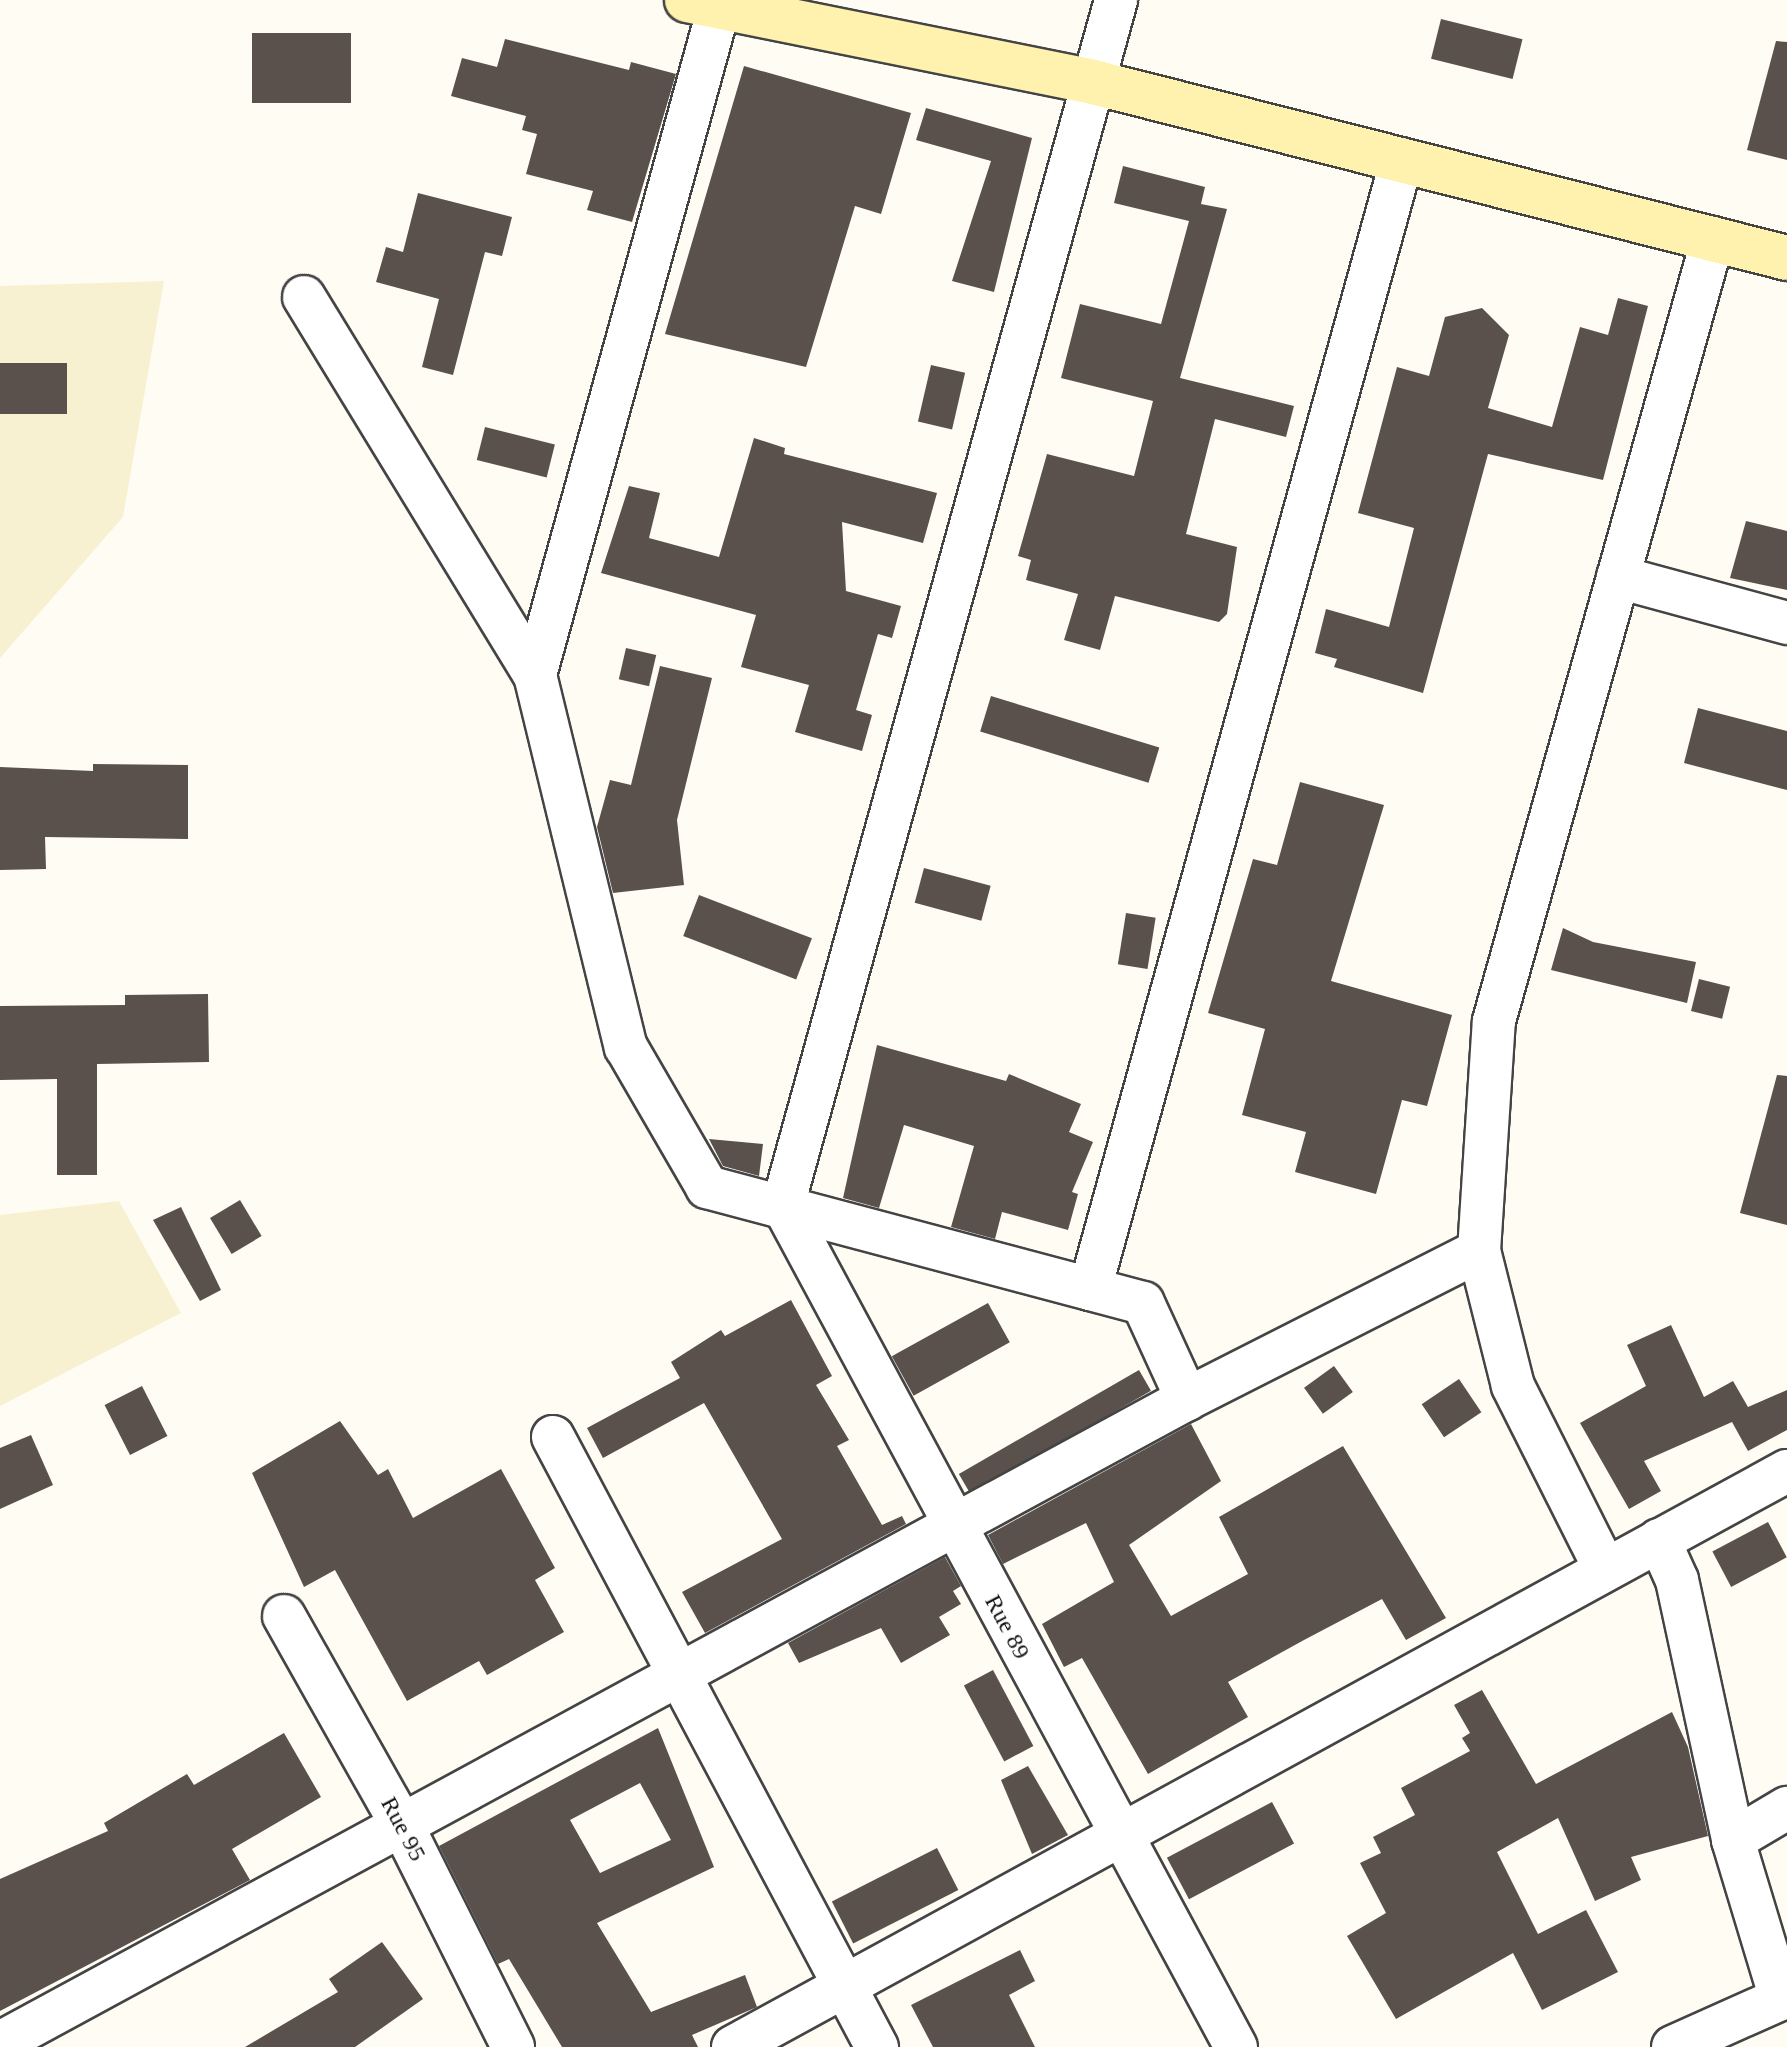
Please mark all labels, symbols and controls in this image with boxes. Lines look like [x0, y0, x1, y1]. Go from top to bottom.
street label: Rue 89 [978, 1590, 1036, 1664]
street label: Rue 95 [374, 1792, 432, 1866]

